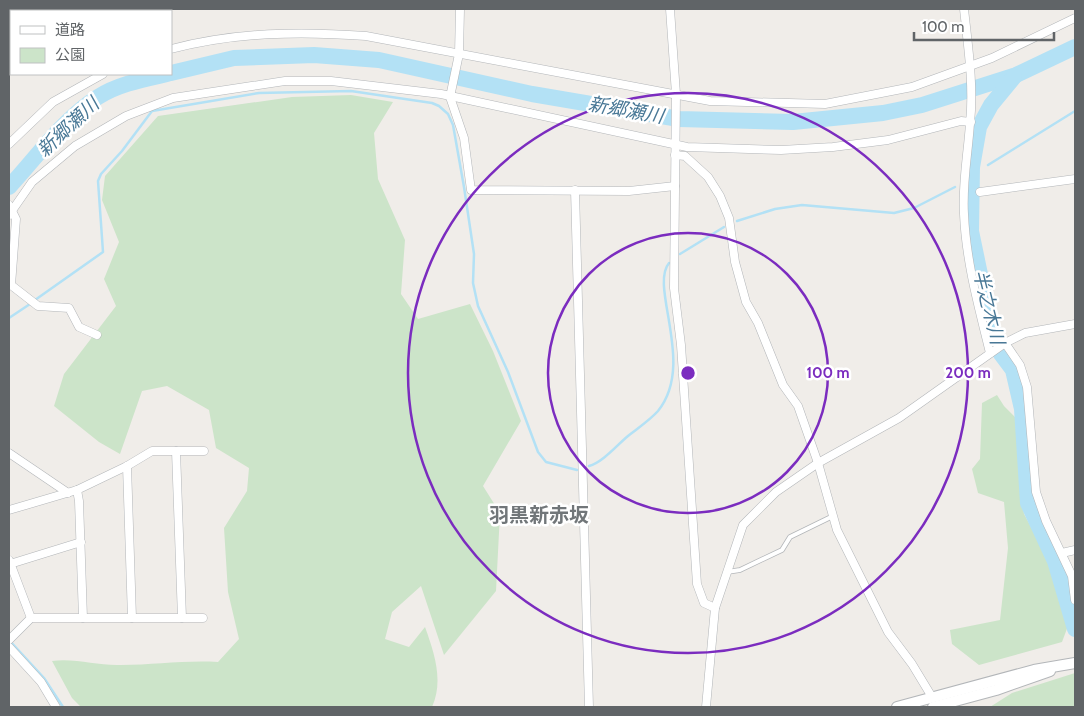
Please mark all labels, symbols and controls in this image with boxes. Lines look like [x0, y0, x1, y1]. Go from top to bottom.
legend [10, 10, 172, 75]
scale bar [914, 10, 1054, 42]
text: 100 m [922, 18, 964, 36]
text: 道路 [55, 21, 85, 39]
text: 公園 [55, 46, 85, 64]
water label: 新郷瀬川 [32, 91, 105, 161]
water label: 新郷瀬川 [587, 92, 667, 128]
water label: 半之木川 [969, 267, 1010, 349]
centre of rings [679, 364, 697, 382]
text: 100 m [806, 364, 850, 382]
text: 200 m [945, 364, 991, 382]
district label: 羽黒新赤坂 [489, 503, 589, 527]

